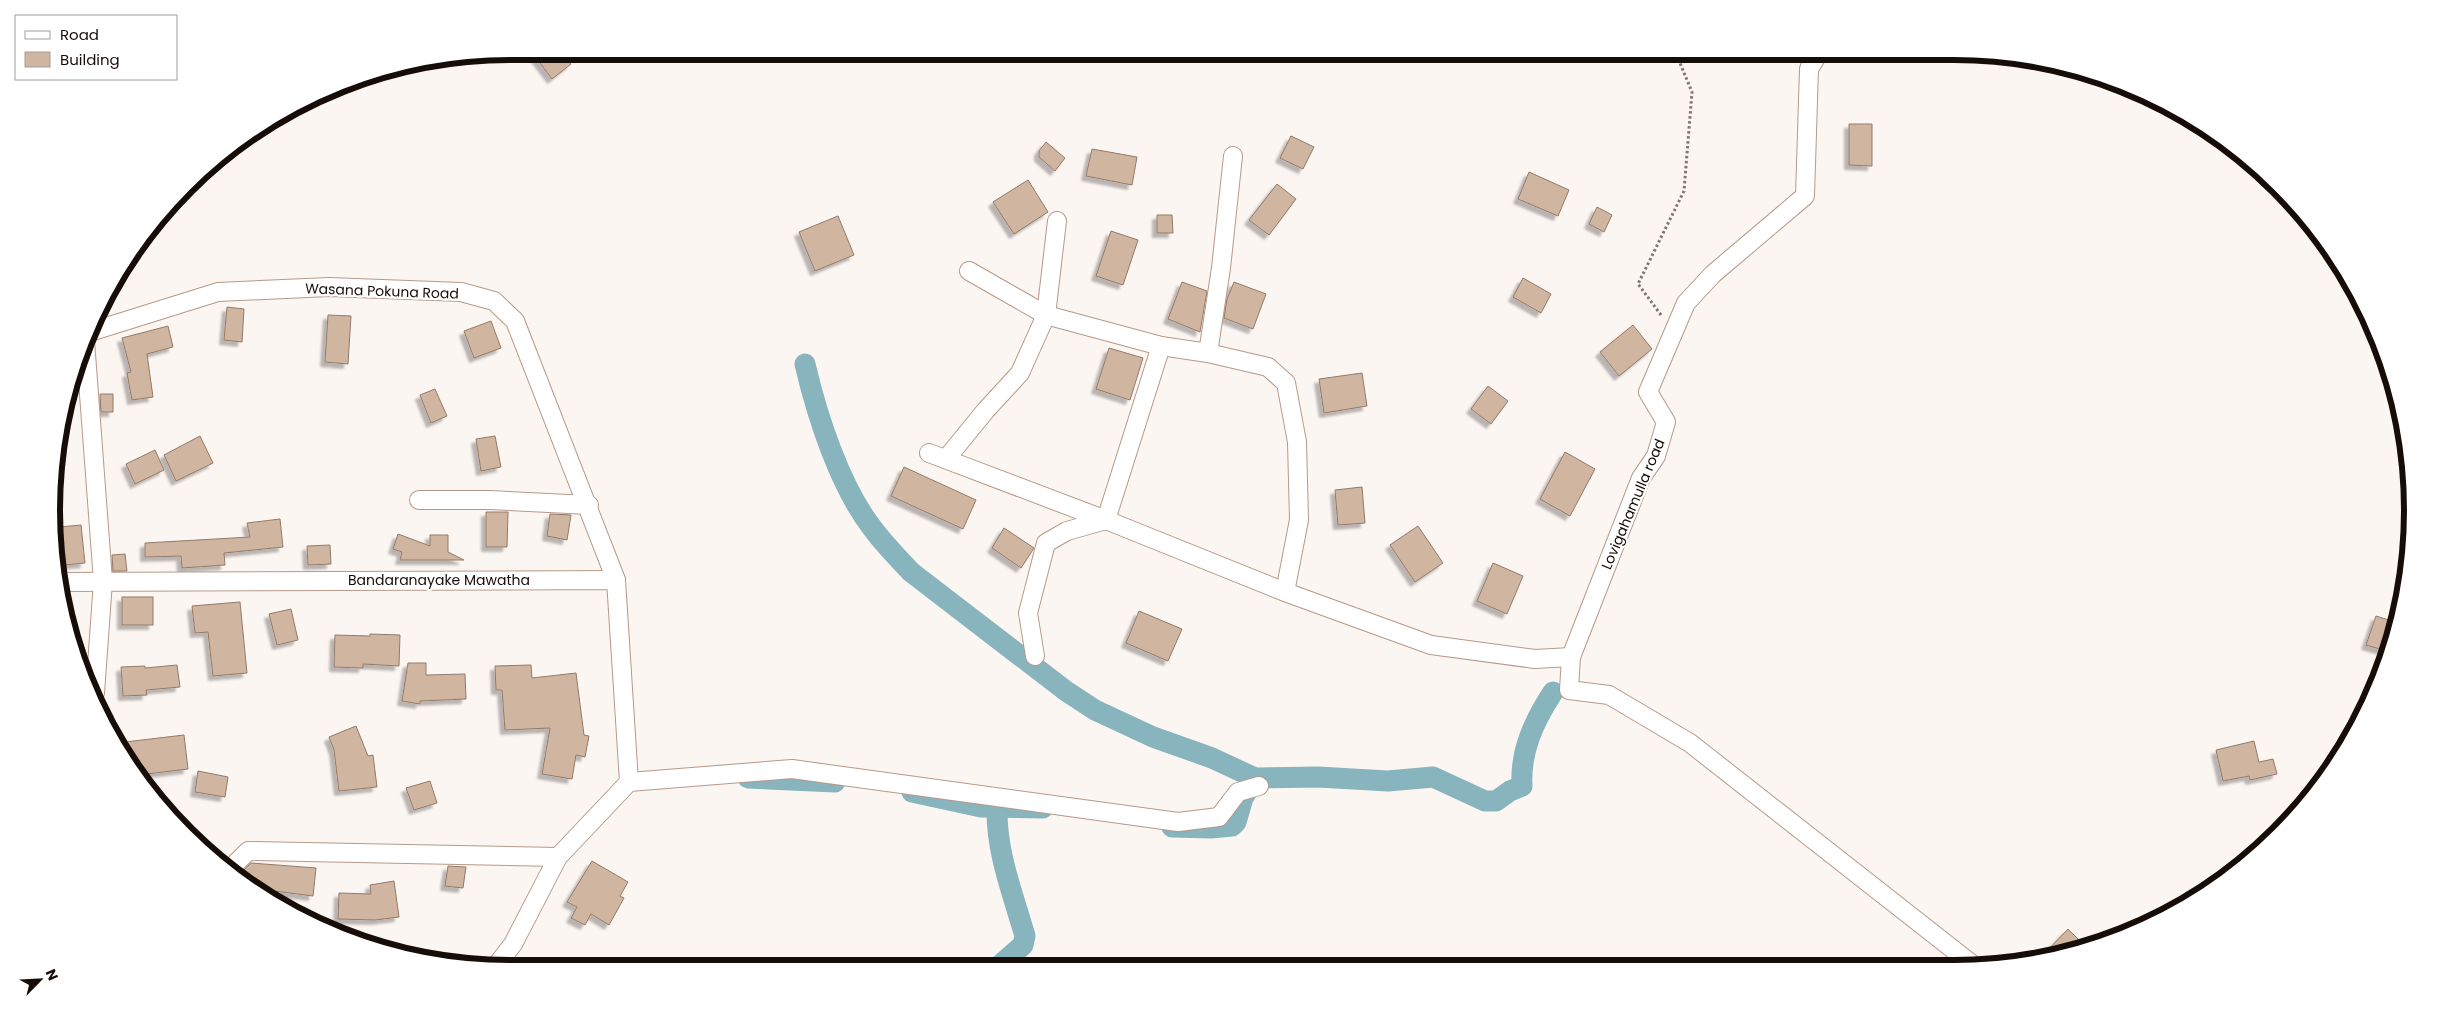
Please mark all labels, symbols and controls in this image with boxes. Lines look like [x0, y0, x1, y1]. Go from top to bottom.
legend [15, 15, 178, 80]
text: Road [60, 24, 99, 45]
text: Building [60, 49, 120, 70]
street label: Wasana Pokuna Road [305, 278, 459, 304]
street label: Lovigahamulla road [1596, 436, 1670, 572]
street label: Bandaranayake Mawatha [348, 570, 530, 590]
north arrow [15, 955, 65, 1005]
text: N [41, 966, 63, 984]

